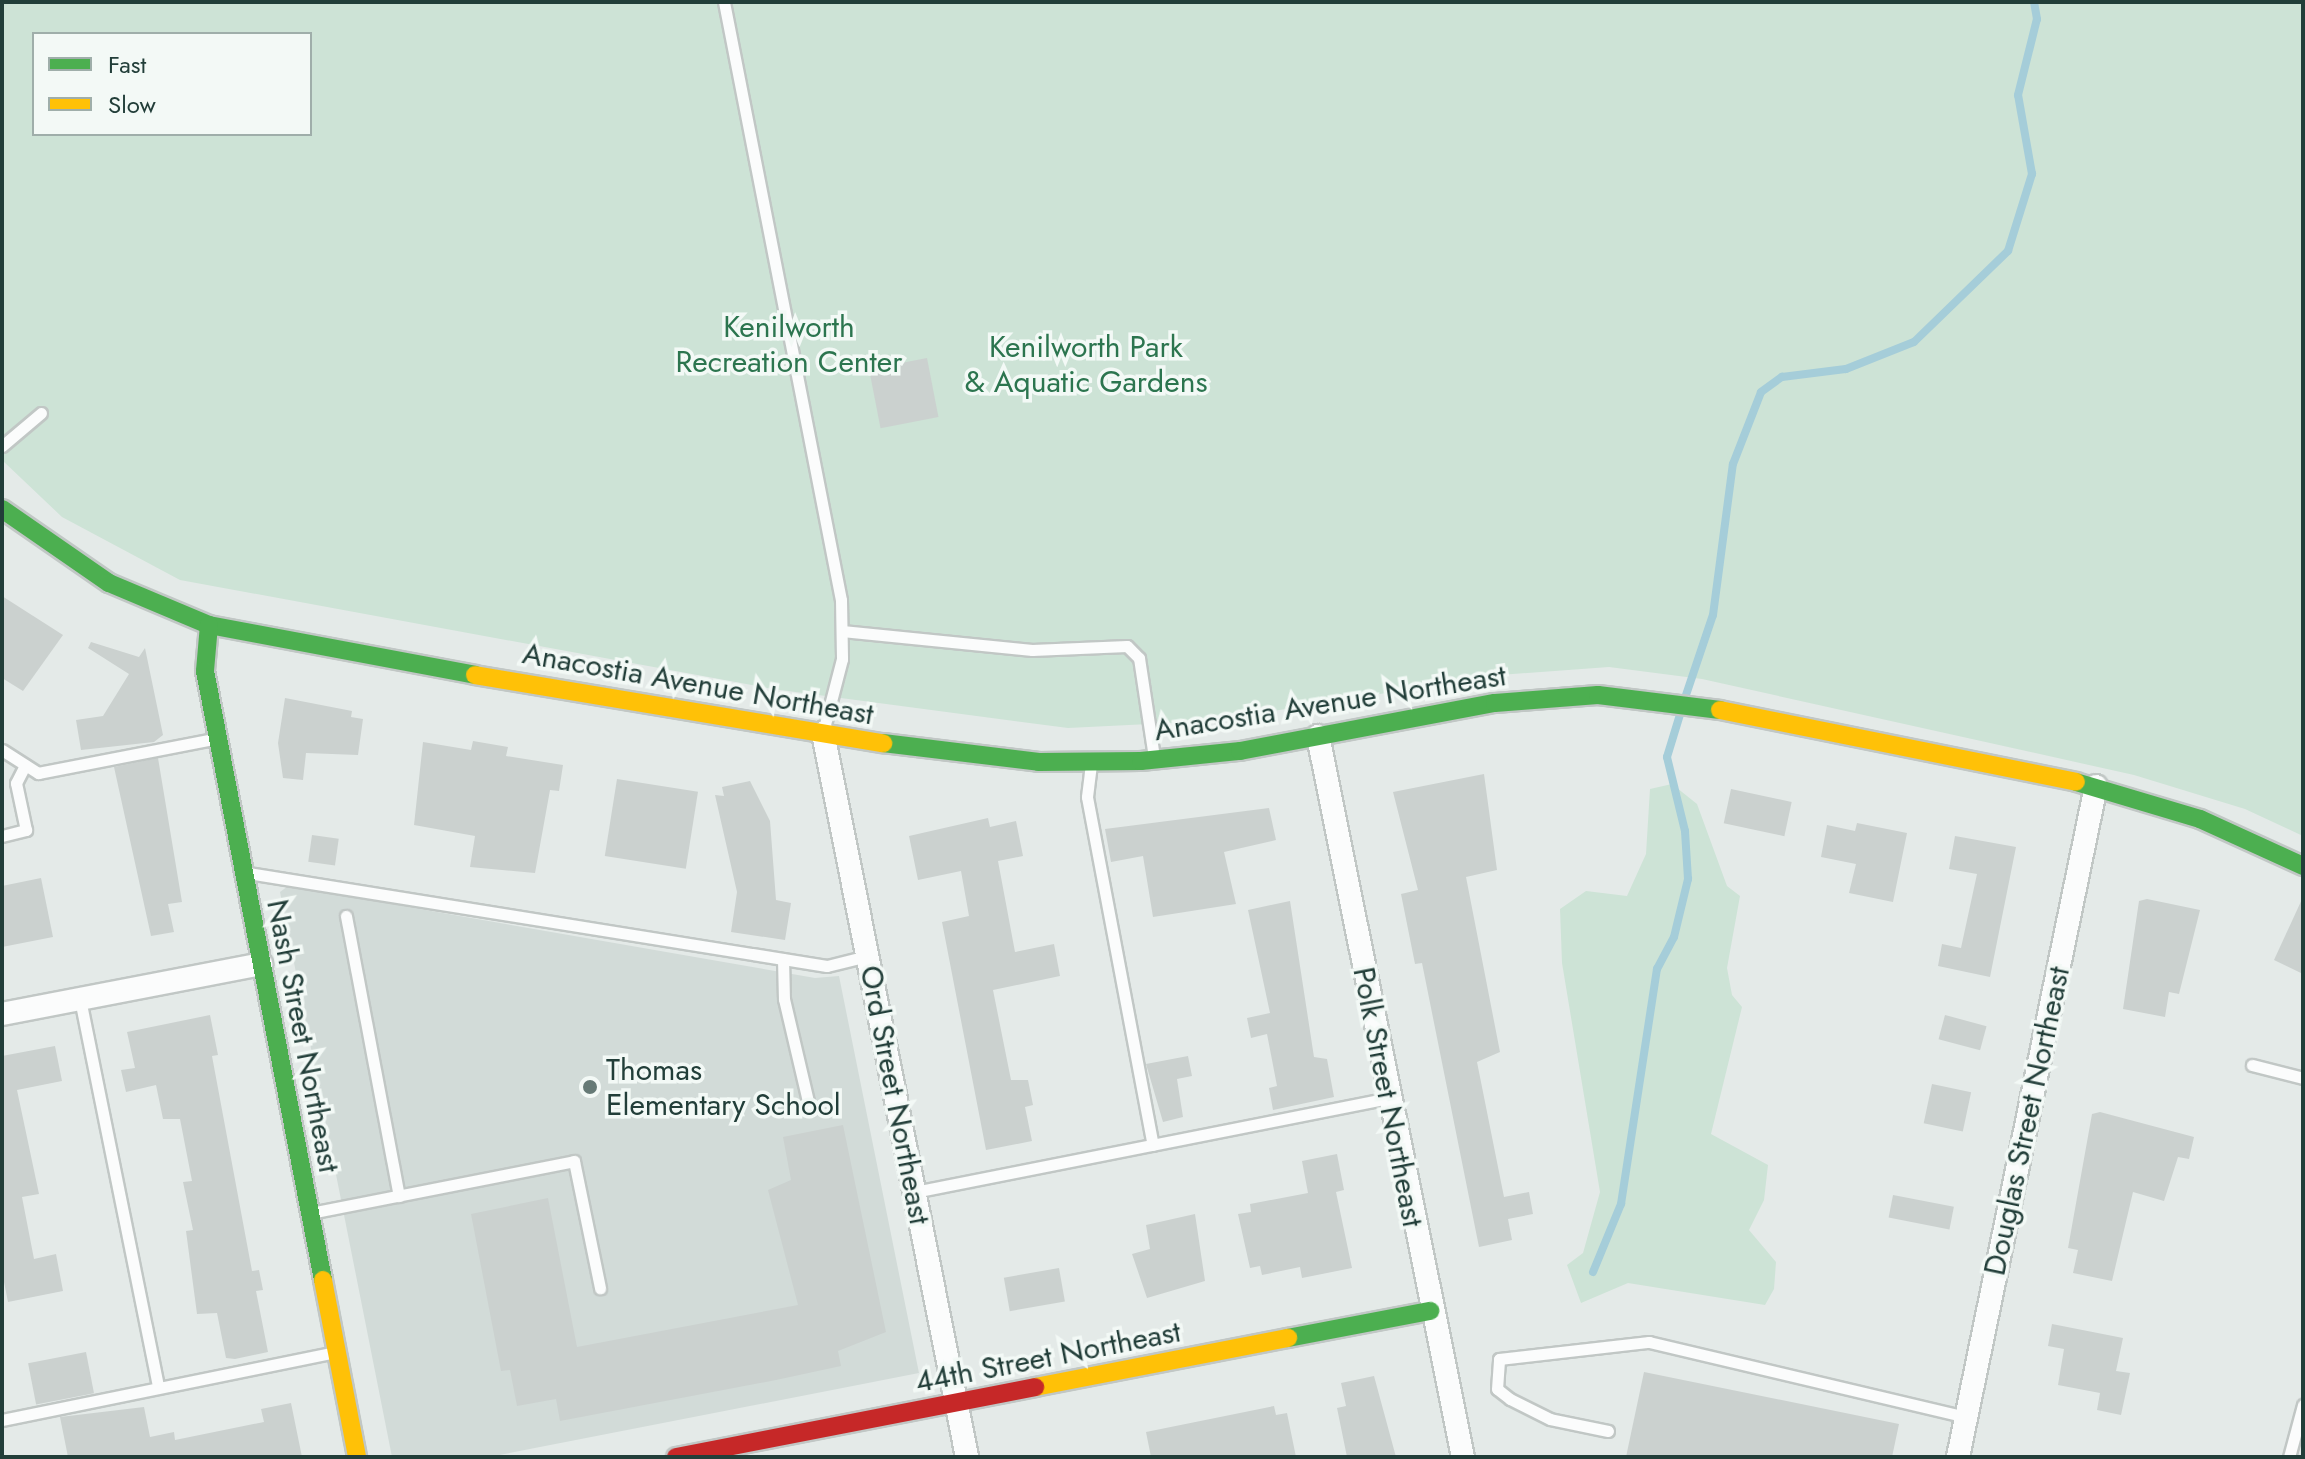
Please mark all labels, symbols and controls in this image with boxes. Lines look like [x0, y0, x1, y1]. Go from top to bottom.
legend [32, 32, 312, 136]
text: Fast [108, 47, 146, 82]
text: Slow [108, 87, 156, 122]
park label: Kenilworth Recreation Center [675, 309, 903, 380]
park label: Kenilworth Park & Aquatic Gardens [964, 329, 1208, 400]
street label: Anacostia Avenue Northeast [520, 635, 876, 733]
street label: Anacostia Avenue Northeast [1152, 657, 1508, 749]
street label: Nash Street Northeast [259, 897, 347, 1175]
street label: Ord Street Northeast [852, 963, 938, 1227]
street label: Douglas Street Northeast [1977, 963, 2077, 1279]
street label: Polk Street Northeast [1345, 964, 1431, 1230]
place label: Thomas Elementary School [606, 1052, 841, 1122]
marker: Thomas Elementary School [581, 1078, 599, 1096]
street label: 44th Street Northeast [912, 1314, 1184, 1400]

